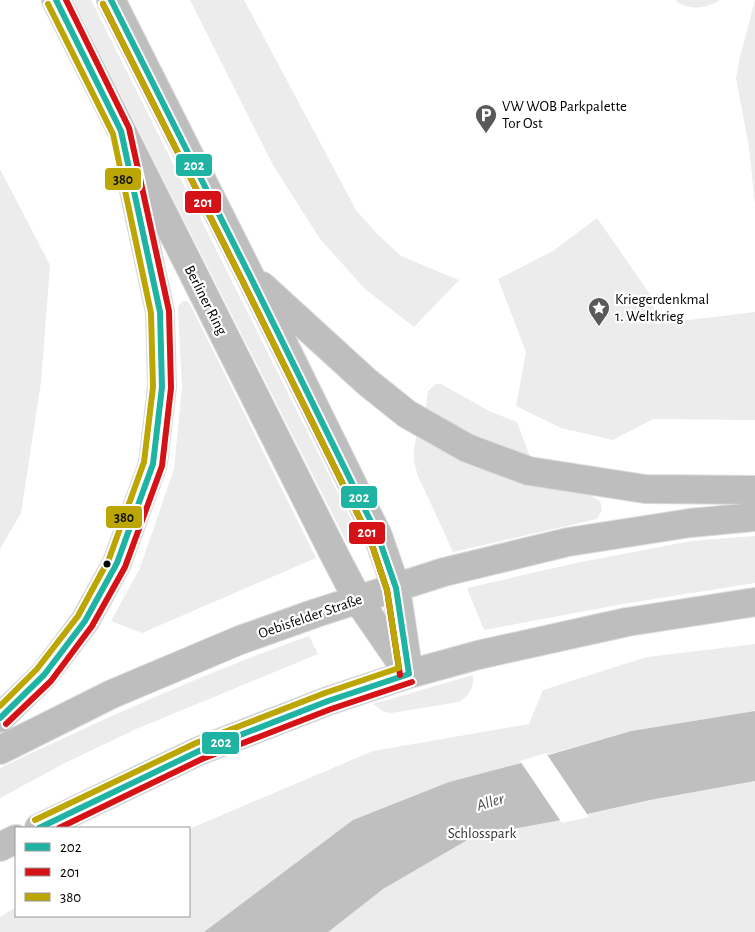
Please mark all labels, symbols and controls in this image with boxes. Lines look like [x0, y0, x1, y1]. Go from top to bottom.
place label: VW WOB Parkpalette Tor Ost [502, 99, 627, 131]
parking icon: VW WOB Parkpalette Tor Ost [474, 103, 498, 134]
line badge: 202 [175, 153, 213, 177]
text: 202 [184, 159, 205, 173]
line badge: 380 [104, 167, 142, 191]
text: 380 [113, 173, 133, 187]
line badge: 201 [184, 190, 222, 214]
text: 201 [194, 196, 212, 210]
street label: Berliner Ring [182, 263, 230, 338]
place label: Kriegerdenkmal 1. Weltkrieg [615, 292, 709, 324]
place icon: Kriegerdenkmal 1. Weltkrieg [587, 296, 611, 327]
line badge: 202 [340, 485, 378, 509]
text: 202 [349, 491, 370, 505]
line badge: 380 [105, 505, 143, 529]
text: 380 [114, 511, 134, 525]
line badge: 201 [348, 521, 386, 545]
text: 201 [358, 526, 376, 540]
unlabelled marker [102, 559, 112, 569]
street label: Oebisfelder Straße [256, 592, 364, 641]
line badge: 202 [201, 731, 240, 755]
text: 202 [211, 736, 232, 750]
water label: Aller [474, 790, 507, 814]
park label: Schlosspark [448, 826, 516, 841]
legend [15, 827, 190, 917]
text: 202 [60, 840, 82, 855]
text: 201 [60, 865, 80, 880]
text: 380 [60, 890, 81, 905]

